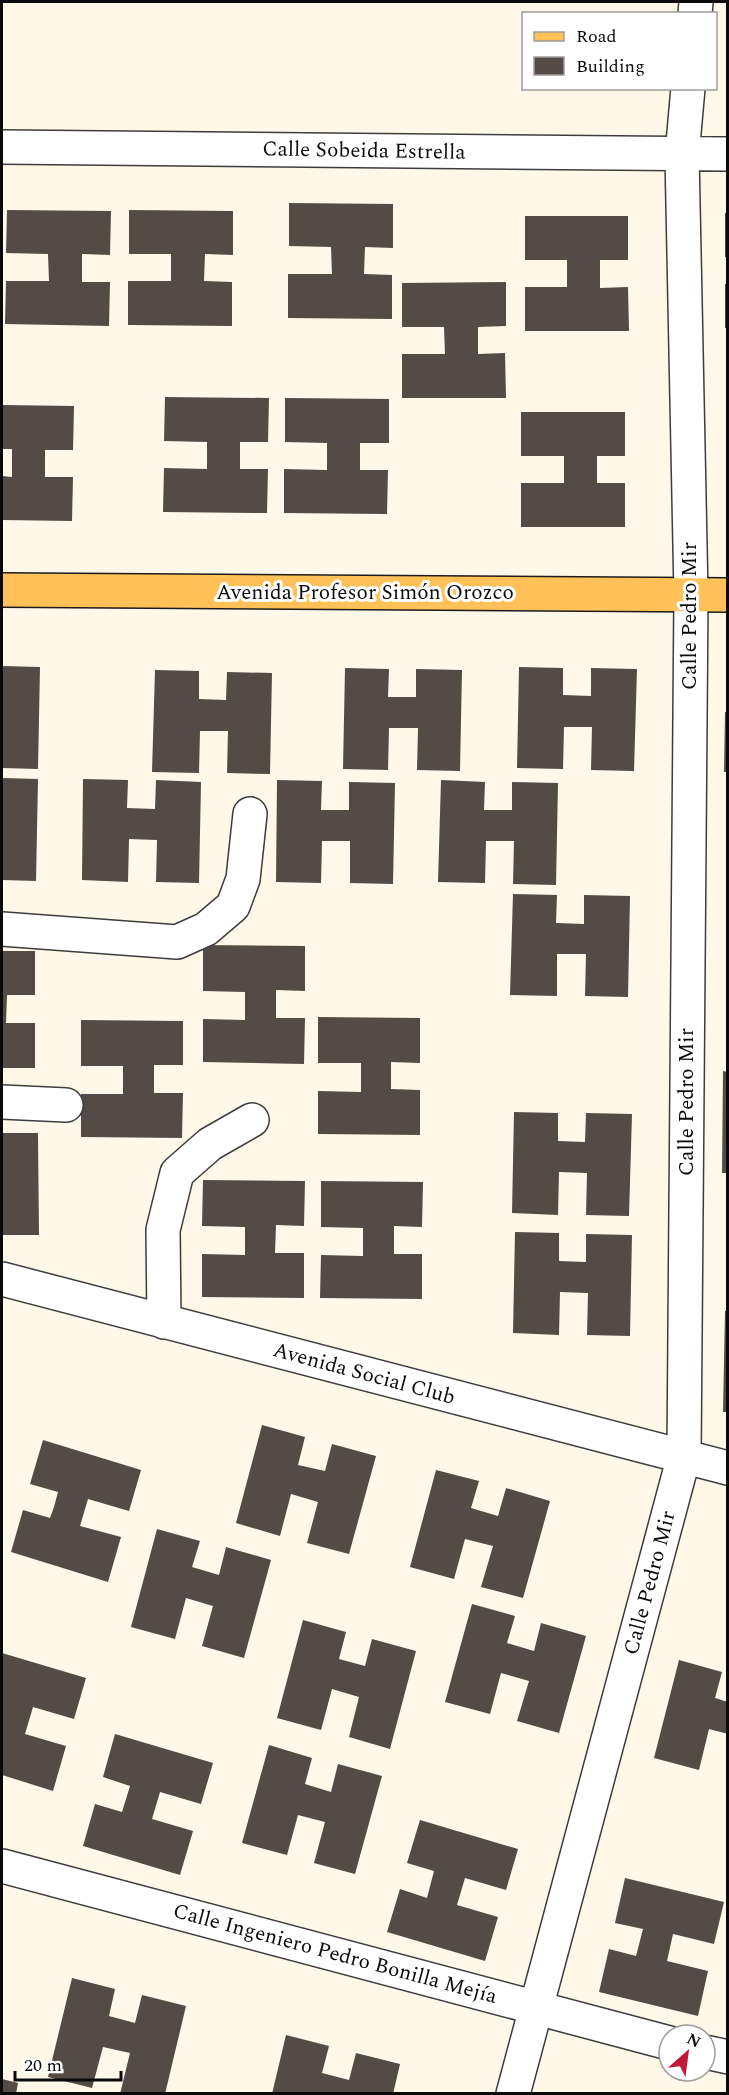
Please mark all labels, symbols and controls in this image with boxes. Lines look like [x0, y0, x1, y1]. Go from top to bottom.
legend [522, 12, 717, 90]
text: Road [576, 23, 617, 50]
text: Building [576, 53, 645, 80]
street label: Calle Sobeida Estrella [262, 133, 467, 169]
street label: Calle Pedro Mir [674, 542, 706, 690]
street label: Avenida Profesor Simón Orozco [216, 577, 514, 609]
street label: Calle Pedro Mir [671, 1028, 703, 1176]
street label: Avenida Social Club [269, 1334, 459, 1414]
street label: Calle Pedro Mir [615, 1507, 685, 1659]
street label: Calle Ingeniero Pedro Bonilla Mejía [169, 1895, 501, 2013]
north arrow [657, 2023, 717, 2083]
text: N [682, 2027, 705, 2054]
scale bar [15, 2044, 122, 2082]
text: 20 m [24, 2052, 62, 2079]

